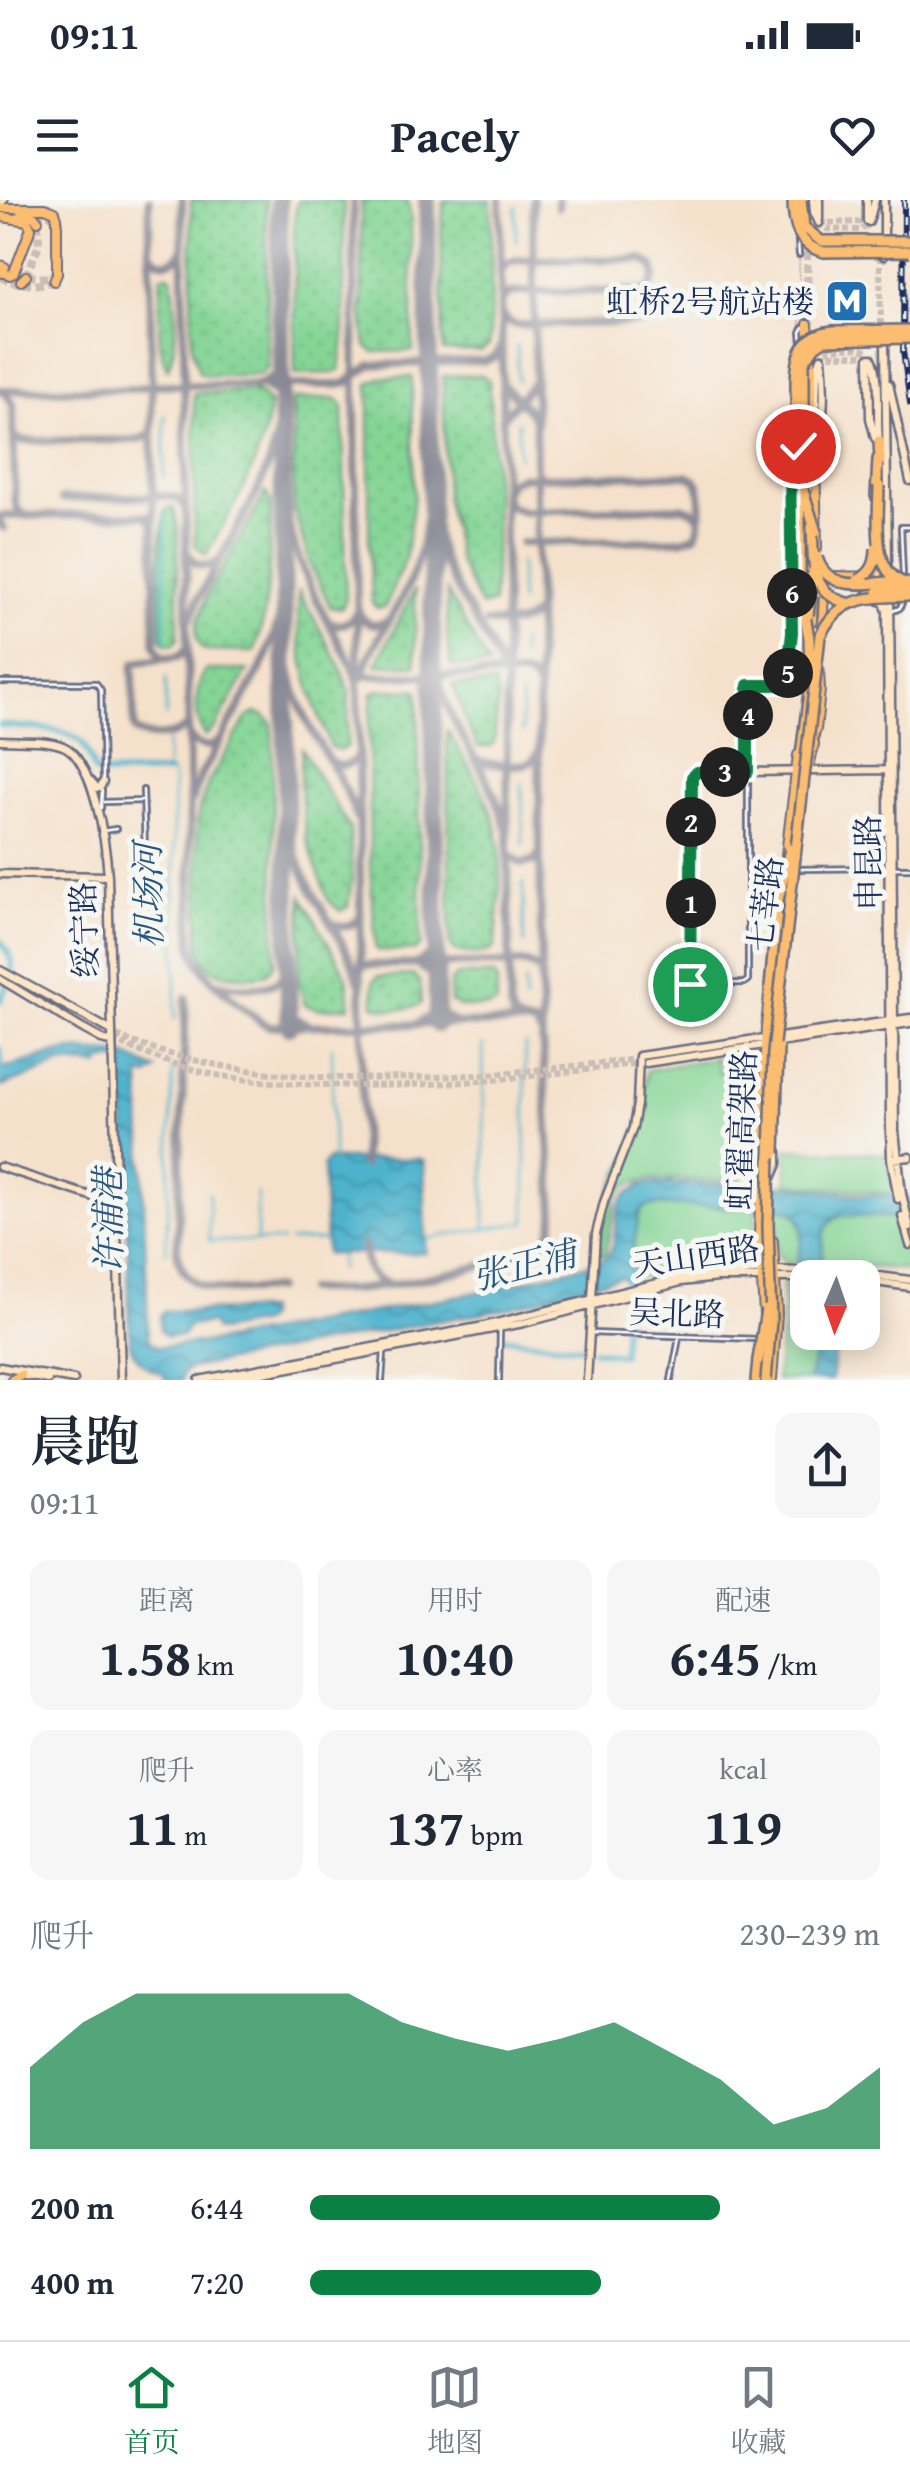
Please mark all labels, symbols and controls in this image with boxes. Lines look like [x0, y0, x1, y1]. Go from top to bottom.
text: 09:11 [50, 7, 140, 63]
text: Pacely [390, 103, 520, 168]
icon: menu [30, 108, 85, 163]
icon: heart [825, 108, 880, 163]
place label: 虹桥2号航站楼 [607, 278, 814, 325]
metro station icon: 虹桥2号航站楼 [824, 278, 870, 324]
pin [756, 404, 841, 489]
icon: check [771, 419, 826, 474]
pin: 6 [767, 568, 817, 618]
text: 6 [785, 572, 799, 613]
pin: 5 [763, 648, 813, 698]
text: 5 [781, 652, 795, 693]
pin: 4 [723, 690, 773, 740]
text: 4 [741, 694, 755, 735]
pin: 3 [700, 747, 750, 797]
text: 3 [718, 751, 732, 792]
pin: 2 [666, 797, 716, 847]
text: 2 [684, 801, 698, 842]
street label: 申昆路 [844, 815, 892, 911]
water label: 机场河 [121, 837, 174, 949]
street label: 七莘路 [736, 853, 794, 955]
pin: 1 [666, 878, 716, 928]
street label: 绥宁路 [59, 881, 109, 979]
text: 1 [684, 882, 698, 923]
pin [648, 942, 733, 1027]
icon: arrive [663, 957, 718, 1012]
street label: 虹翟高架路 [715, 1049, 767, 1211]
water label: 许浦港 [82, 1164, 134, 1274]
street label: 天山西路 [629, 1224, 763, 1288]
water label: 张正浦 [467, 1226, 586, 1302]
north arrow [790, 1260, 880, 1350]
map controls [790, 1260, 880, 1350]
street label: 吴北路 [628, 1288, 726, 1338]
text: 晨跑 [30, 1401, 140, 1481]
button: share [775, 1413, 880, 1518]
text: 09:11 [30, 1479, 99, 1526]
text: 距离 [139, 1579, 195, 1620]
text: 用时 [427, 1579, 483, 1620]
text: 配速 [715, 1579, 771, 1620]
text: 1.58 [99, 1620, 191, 1693]
text: 10:40 [396, 1620, 514, 1693]
text: 6:45 [669, 1620, 761, 1693]
text: km [191, 1644, 234, 1685]
text: /km [761, 1644, 817, 1685]
text: kcal [719, 1748, 767, 1789]
text: 爬升 [139, 1749, 195, 1790]
text: 心率 [427, 1749, 483, 1790]
text: 119 [704, 1789, 782, 1862]
text: 11 [126, 1790, 178, 1863]
text: 137 [387, 1790, 465, 1863]
text: m [178, 1814, 207, 1855]
text: bpm [465, 1814, 523, 1855]
text: 230–239 m [739, 1910, 880, 1957]
text: 爬升 [30, 1912, 94, 1959]
text: 200 m [30, 2184, 114, 2231]
text: 6:44 [190, 2184, 244, 2231]
text: 400 m [30, 2259, 114, 2306]
text: 7:20 [190, 2259, 244, 2306]
tab: 首页 [124, 2360, 180, 2462]
tab: 地图 [427, 2360, 483, 2462]
tab: 收藏 [730, 2360, 786, 2462]

